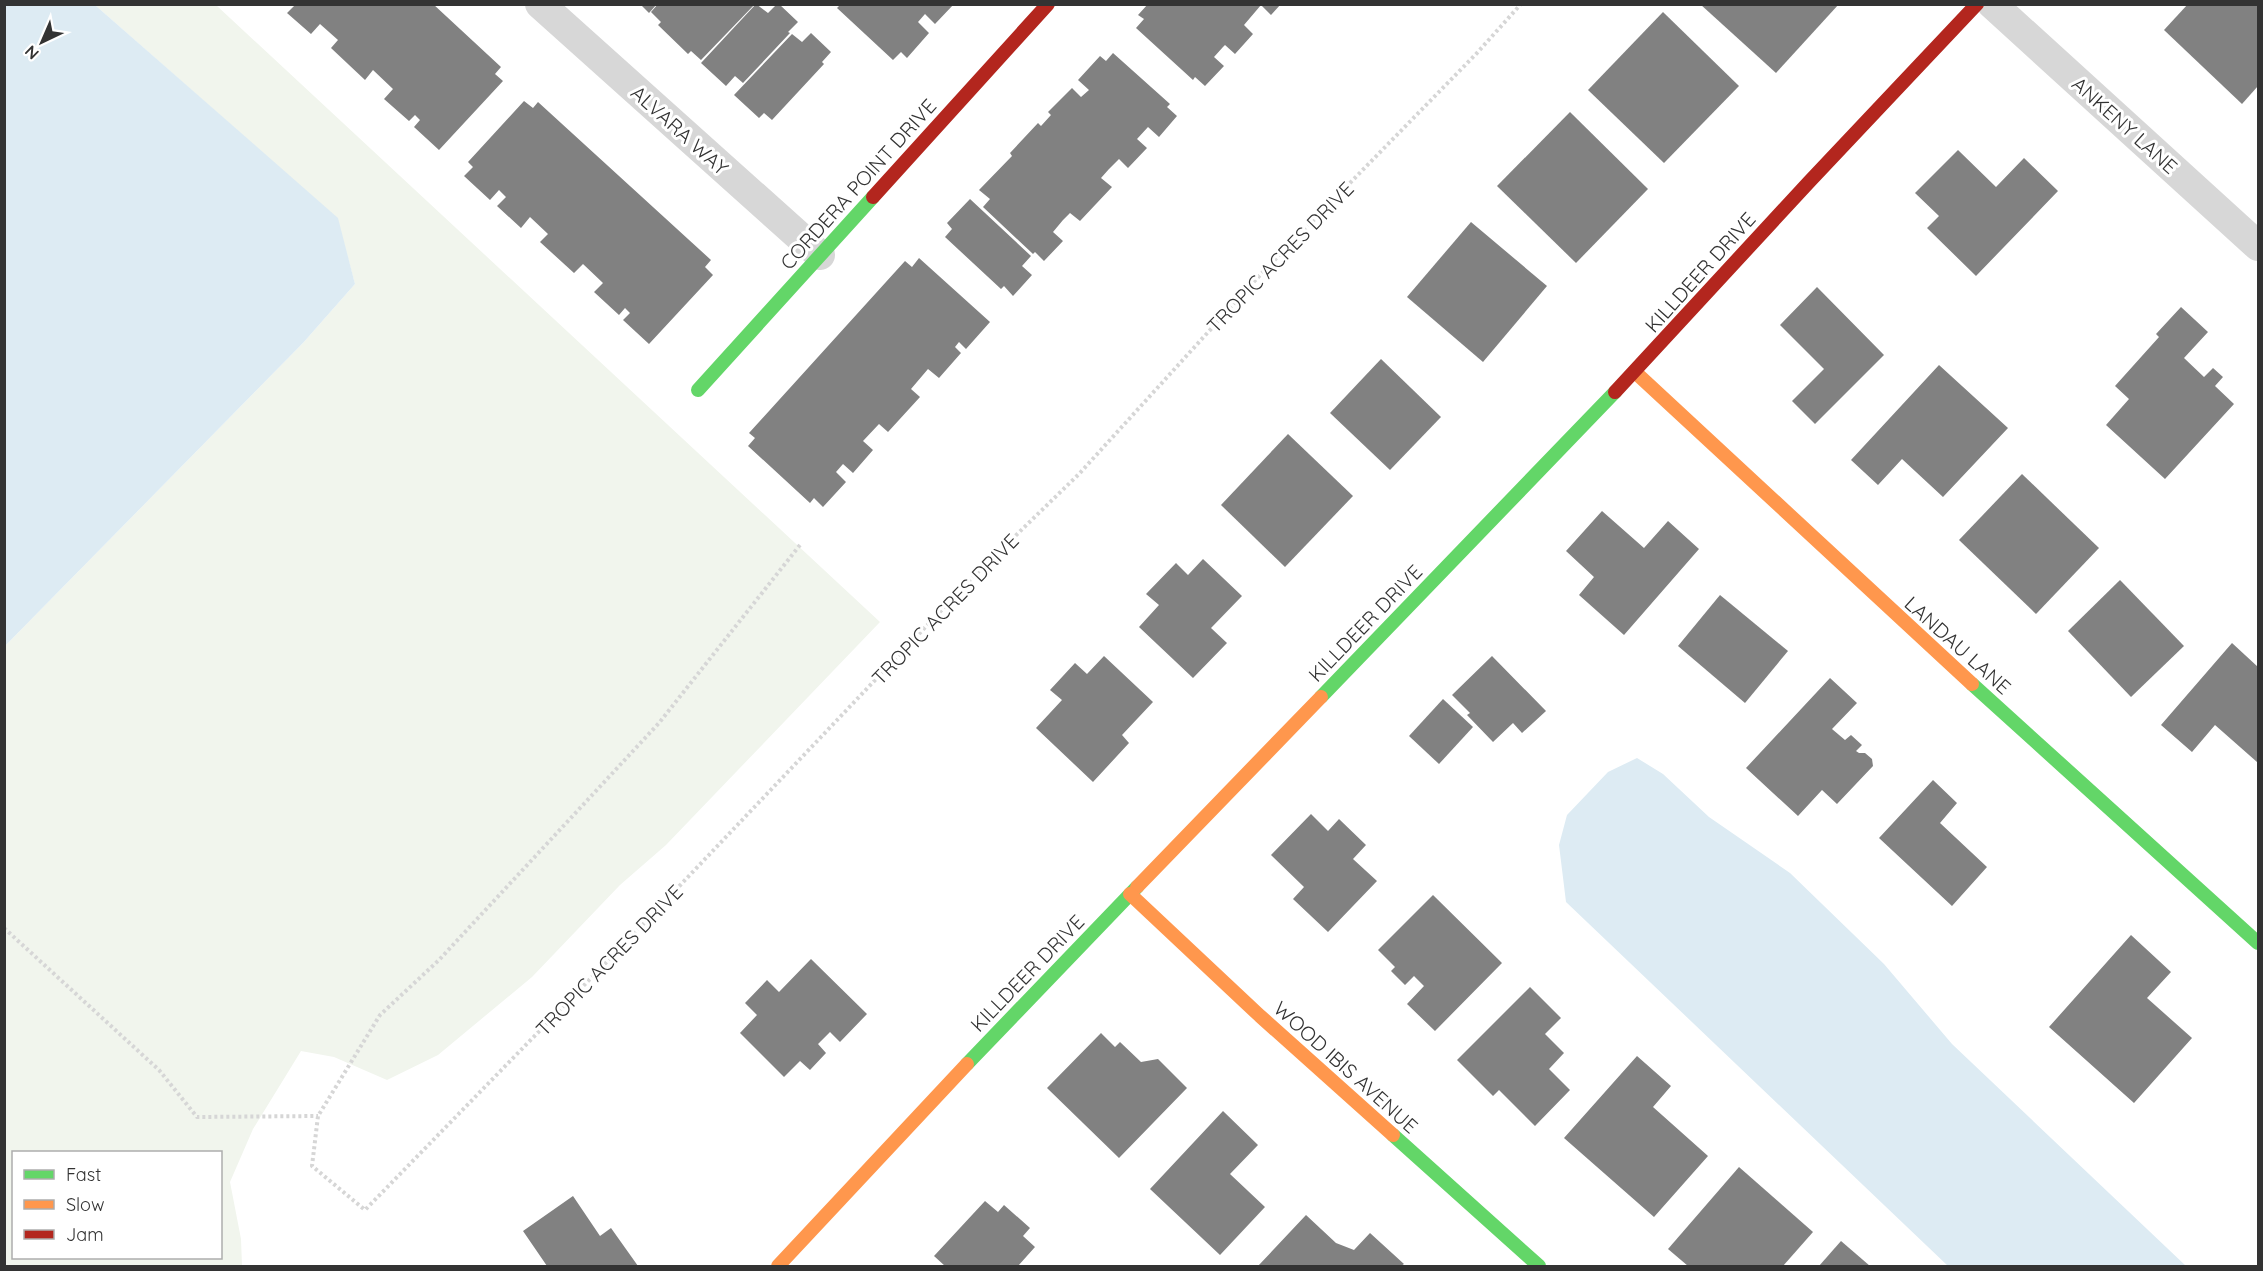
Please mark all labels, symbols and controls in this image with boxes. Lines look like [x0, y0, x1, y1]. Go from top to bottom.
north arrow [12, 12, 72, 72]
text: N [20, 42, 43, 64]
street label: ANKENY LANE [2067, 71, 2183, 179]
street label: ALVARA WAY [626, 80, 734, 180]
street label: CORDERA POINT DRIVE [775, 93, 941, 275]
street label: TROPIC ACRES DRIVE [1201, 176, 1359, 338]
street label: KILLDEER DRIVE [1639, 207, 1761, 337]
street label: TROPIC ACRES DRIVE [866, 528, 1024, 690]
street label: KILLDEER DRIVE [1303, 559, 1427, 687]
street label: LANDAU LANE [1900, 591, 2016, 699]
street label: TROPIC ACRES DRIVE [530, 879, 688, 1041]
street label: KILLDEER DRIVE [965, 909, 1089, 1037]
street label: WOOD IBIS AVENUE [1269, 996, 1423, 1138]
legend [12, 1151, 222, 1259]
text: Fast [66, 1163, 101, 1186]
text: Slow [66, 1193, 104, 1216]
text: Jam [66, 1223, 104, 1246]

